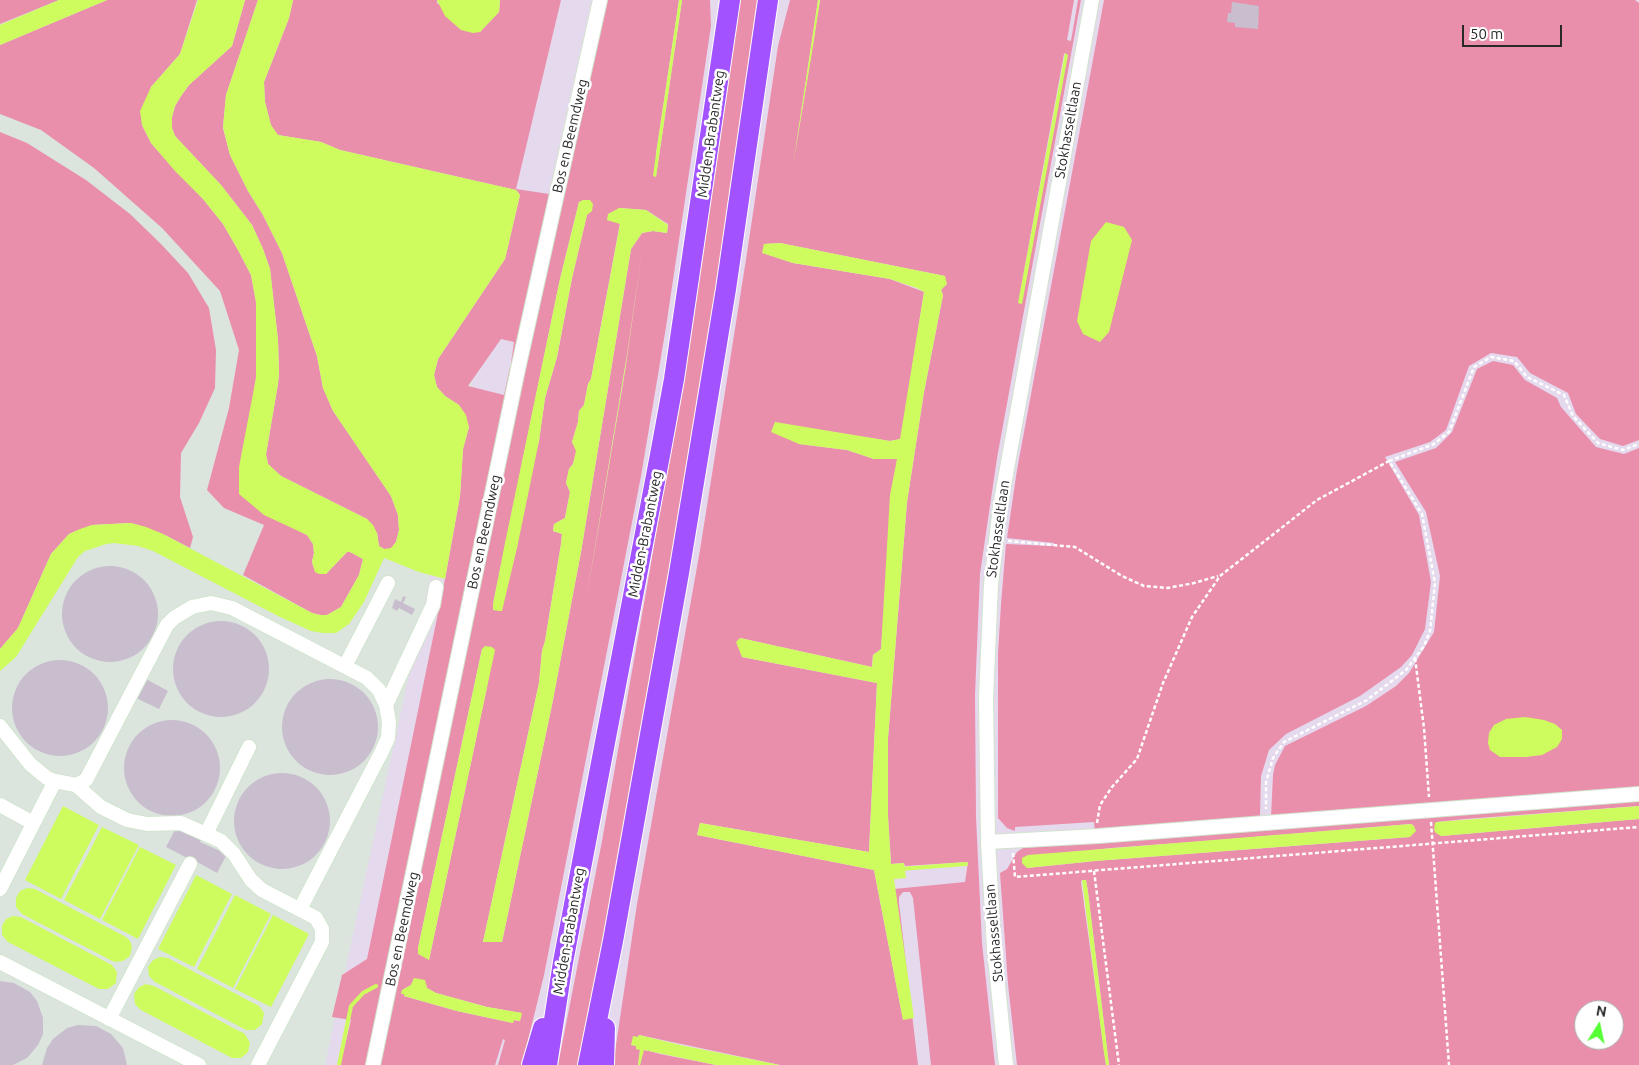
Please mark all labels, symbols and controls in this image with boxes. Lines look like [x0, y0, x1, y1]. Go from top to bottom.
scale bar [1464, 15, 1564, 47]
text: 50 m [1470, 25, 1503, 42]
street label: Midden-Brabantweg [694, 69, 728, 199]
street label: Bos en Beemdweg [549, 77, 591, 195]
street label: Stokhasseltlaan [1051, 80, 1085, 180]
street label: Midden-Brabantweg [624, 469, 666, 599]
street label: Bos en Beemdweg [464, 473, 504, 591]
street label: Stokhasseltlaan [983, 479, 1013, 579]
street label: Midden-Brabantweg [550, 866, 588, 996]
street label: Bos en Beemdweg [382, 870, 422, 988]
street label: Stokhasseltlaan [981, 883, 1007, 983]
north arrow [1574, 1000, 1624, 1050]
text: N [1595, 1002, 1608, 1020]

